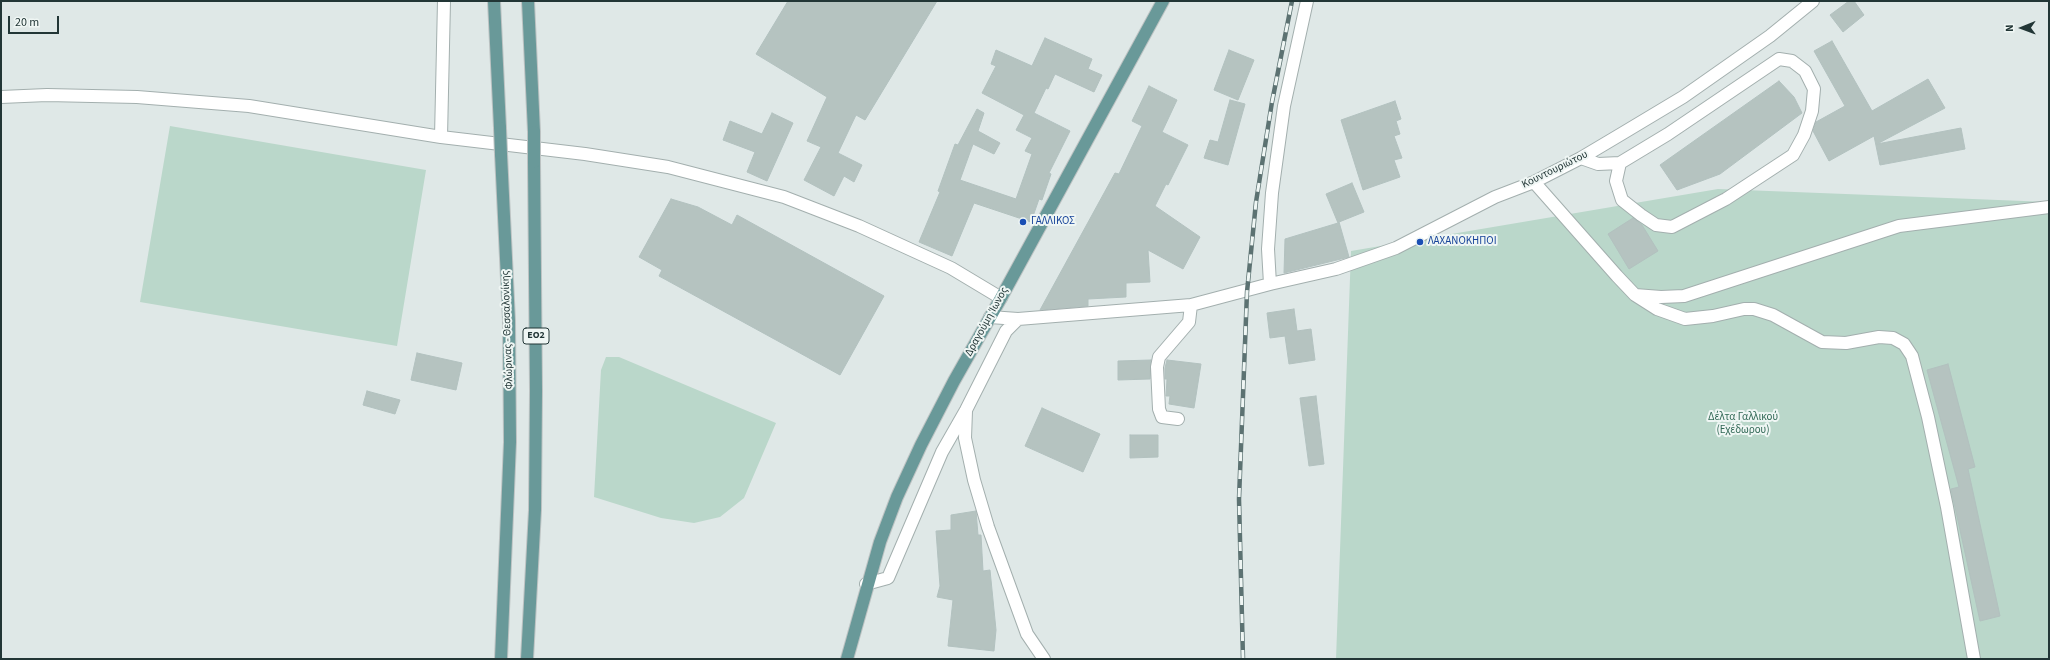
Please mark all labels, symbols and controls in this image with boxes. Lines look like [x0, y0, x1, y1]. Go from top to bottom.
scale bar [10, 8, 61, 34]
north arrow [2002, 8, 2042, 48]
text: 20 m [15, 14, 39, 31]
text: N [2002, 24, 2017, 32]
street label: Κουντουριώτου [1520, 148, 1590, 192]
place label: ΓΑΛΛΙΚΟΣ [1031, 215, 1075, 229]
marker: ΓΑΛΛΙΚΟΣ [1018, 217, 1028, 227]
place label: ΛΑΧΑΝΟΚΗΠΟΙ [1428, 235, 1497, 249]
marker: ΛΑΧΑΝΟΚΗΠΟΙ [1415, 237, 1425, 247]
street label: Φλώρινας - Θεσσαλονίκης [499, 270, 517, 390]
street label: Δραγούμη Ίωνος [963, 285, 1011, 359]
road number: ΕΟ2 [523, 328, 549, 344]
park label: Δέλτα Γαλλικού (Εχέδωρου) [1708, 411, 1778, 437]

